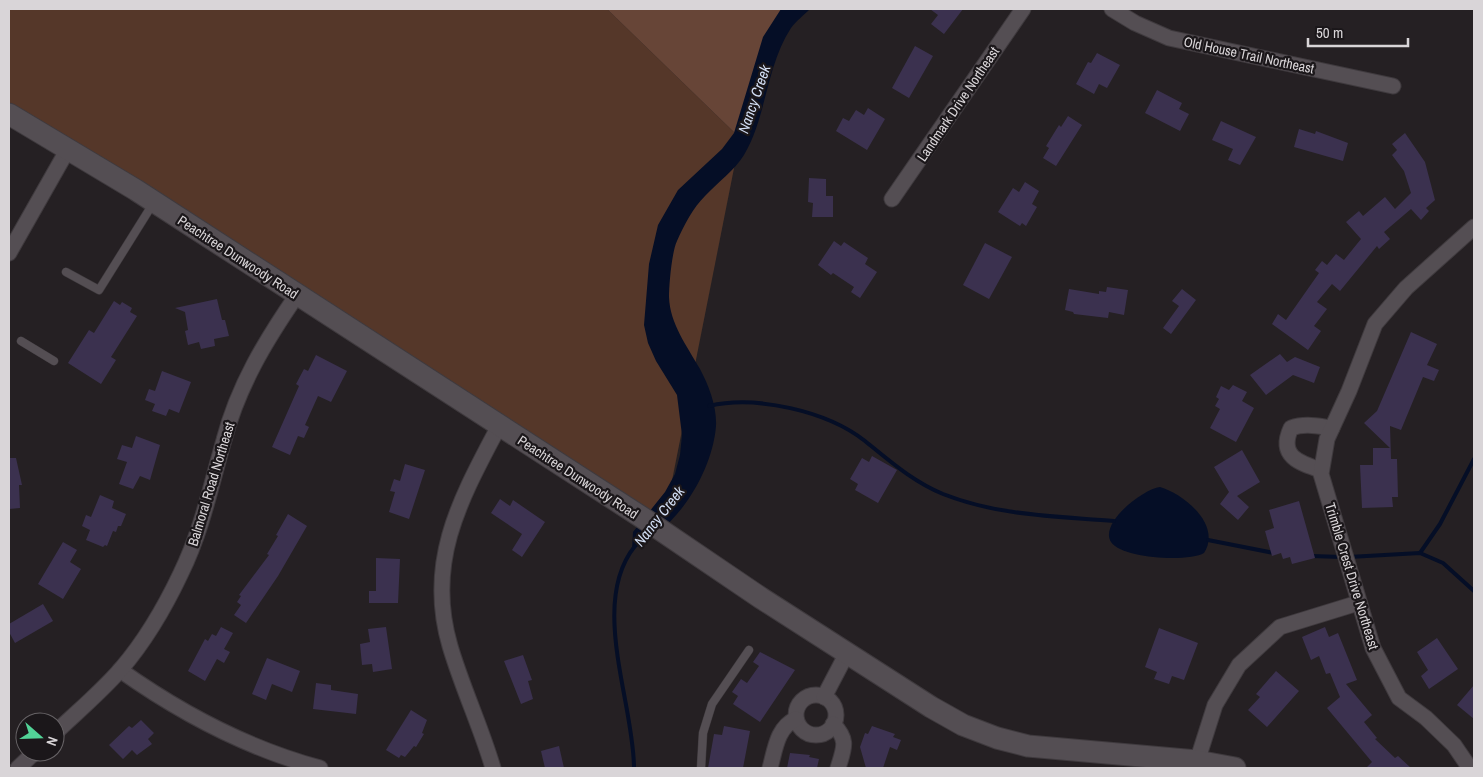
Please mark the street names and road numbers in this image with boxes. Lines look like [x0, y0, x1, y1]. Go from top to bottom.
street label: Old House Trail Northeast [1182, 32, 1316, 78]
street label: Landmark Drive Northeast [913, 43, 1003, 165]
street label: Peachtree Dunwoody Road [174, 211, 302, 303]
street label: Balmoral Road Northeast [184, 420, 238, 548]
street label: Peachtree Dunwoody Road [514, 431, 642, 523]
street label: Trimble Crest Drive Northeast [1321, 500, 1383, 652]

